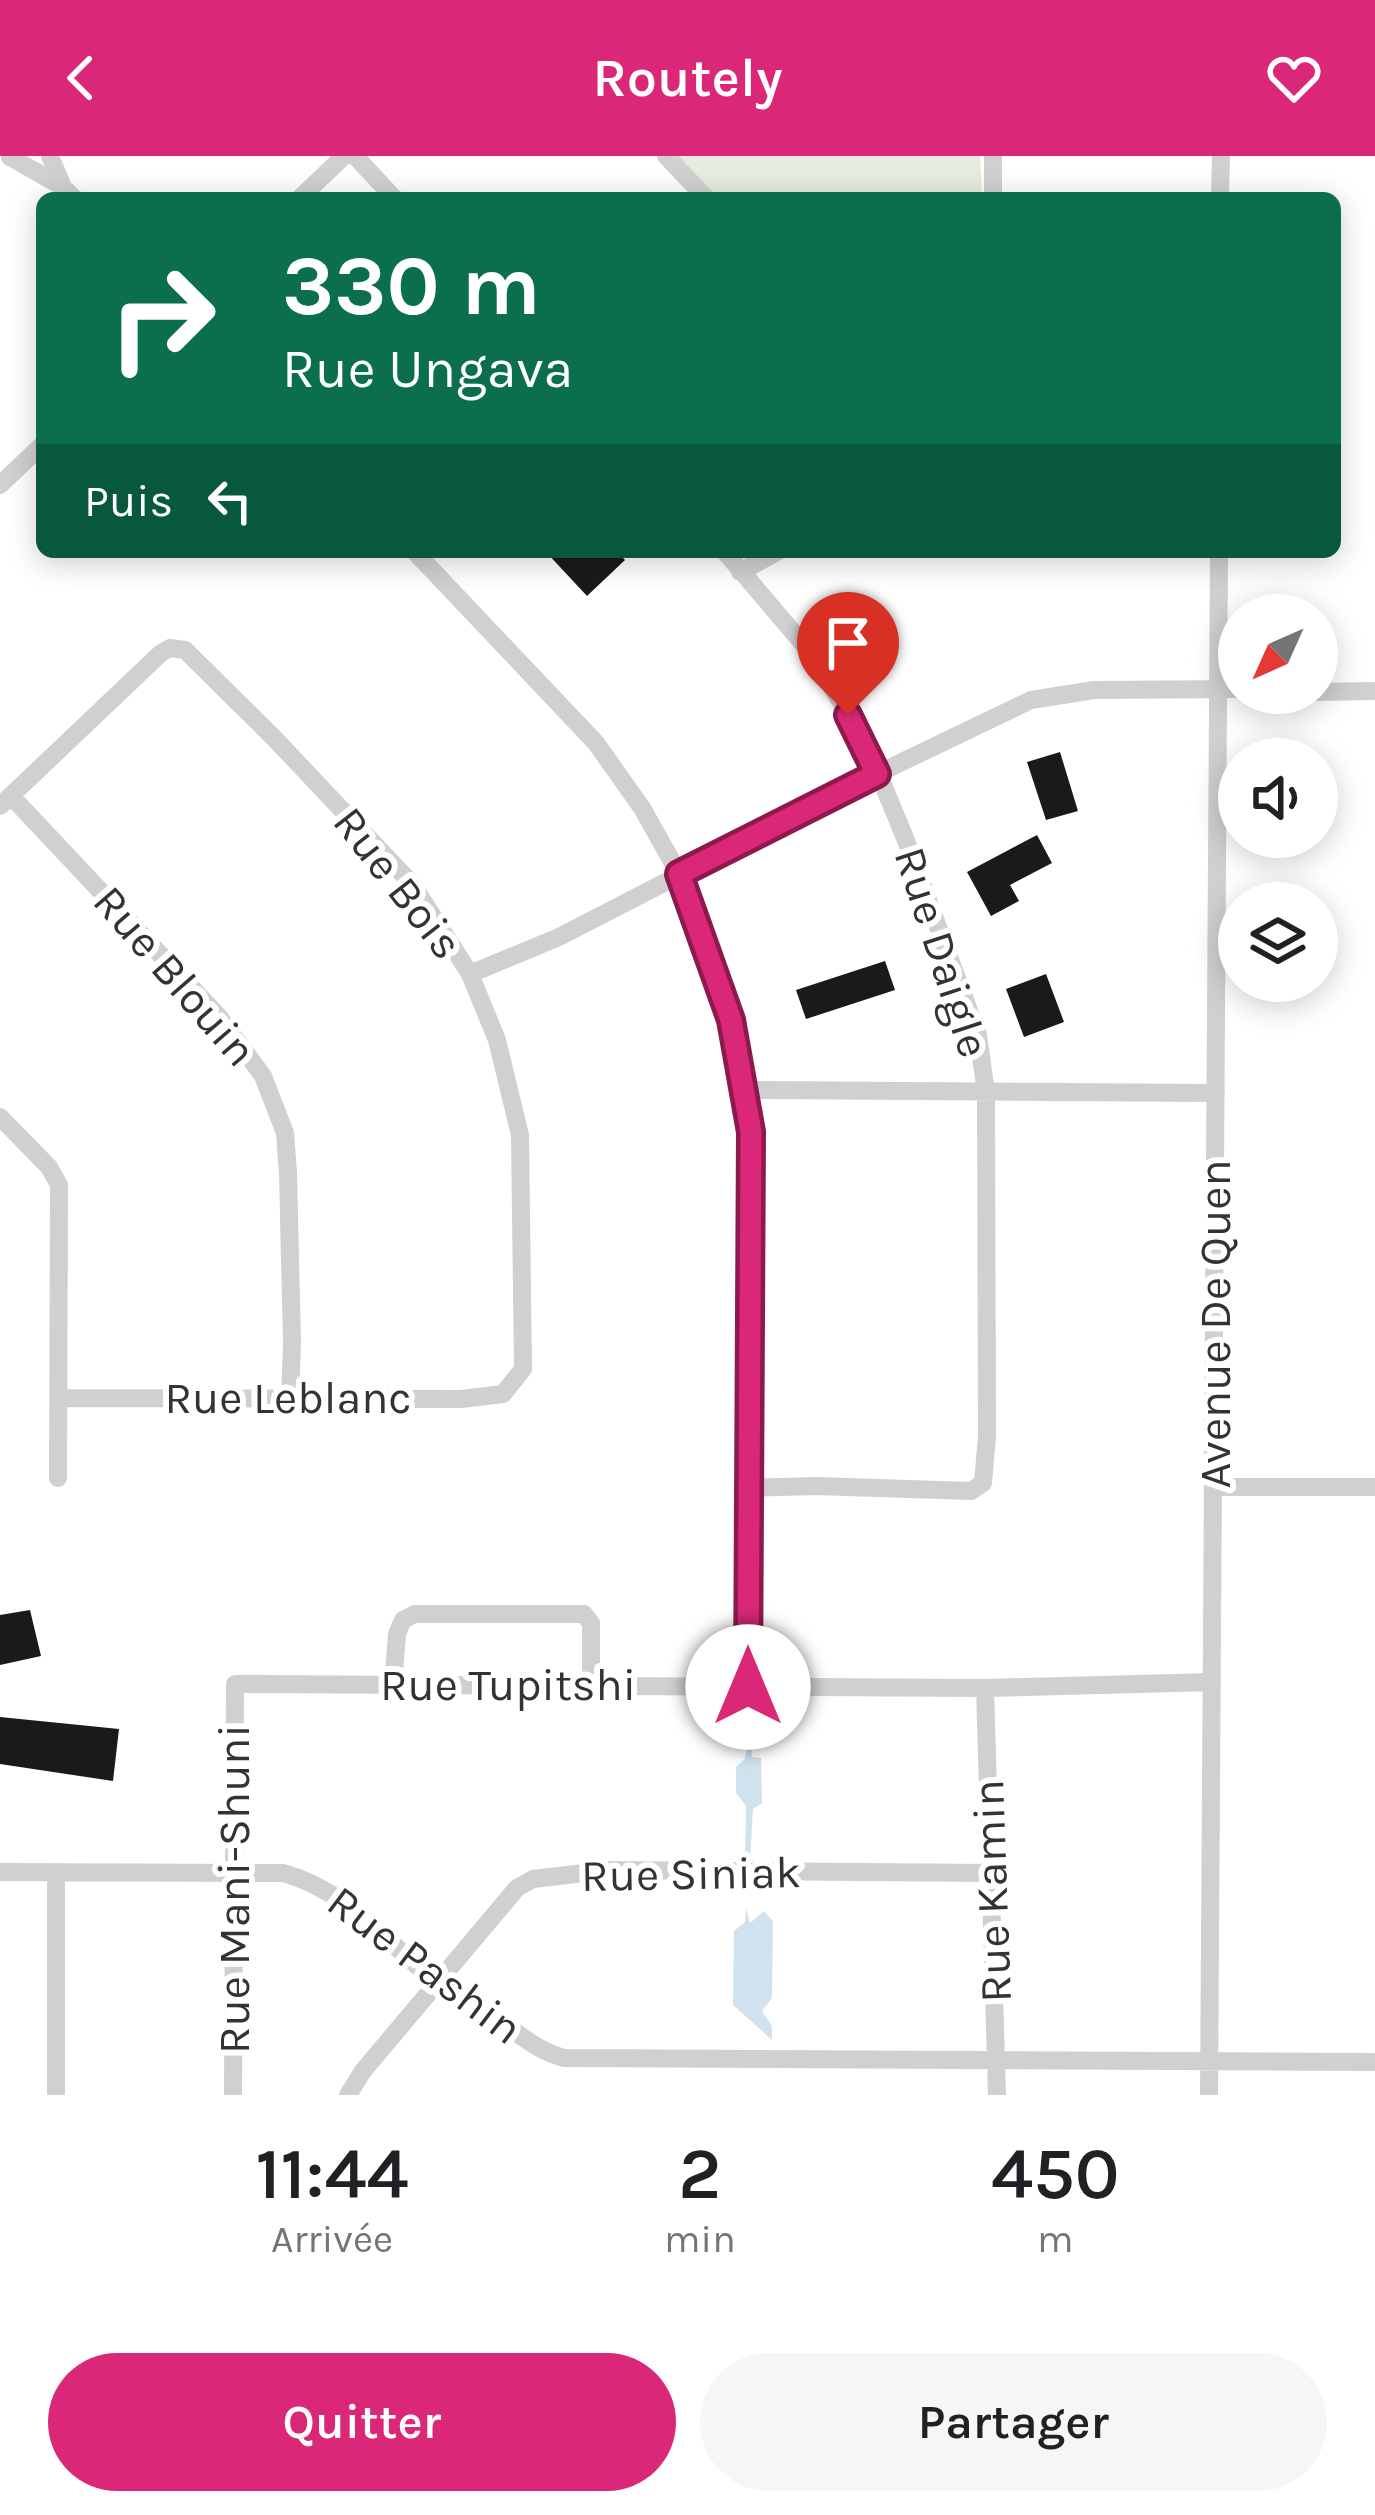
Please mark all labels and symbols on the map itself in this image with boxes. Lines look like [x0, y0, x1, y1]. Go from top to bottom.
pin [797, 592, 899, 715]
north arrow [1218, 594, 1338, 714]
street label: Rue Bois [323, 797, 473, 969]
street label: Rue Daigle [883, 840, 1000, 1064]
street label: Rue Blouin [83, 875, 267, 1077]
street label: Avenue De Quen [1189, 1159, 1241, 1489]
street label: Rue Leblanc [164, 1372, 412, 1424]
position arrow [685, 1624, 811, 1750]
street label: Rue Tupitshi [380, 1659, 636, 1711]
street label: Rue Mani-Shuni [208, 1724, 260, 2054]
street label: Rue Kamin [962, 1778, 1022, 2004]
street label: Rue Siniak [581, 1846, 801, 1902]
street label: Rue Pashin [318, 1875, 532, 2055]

